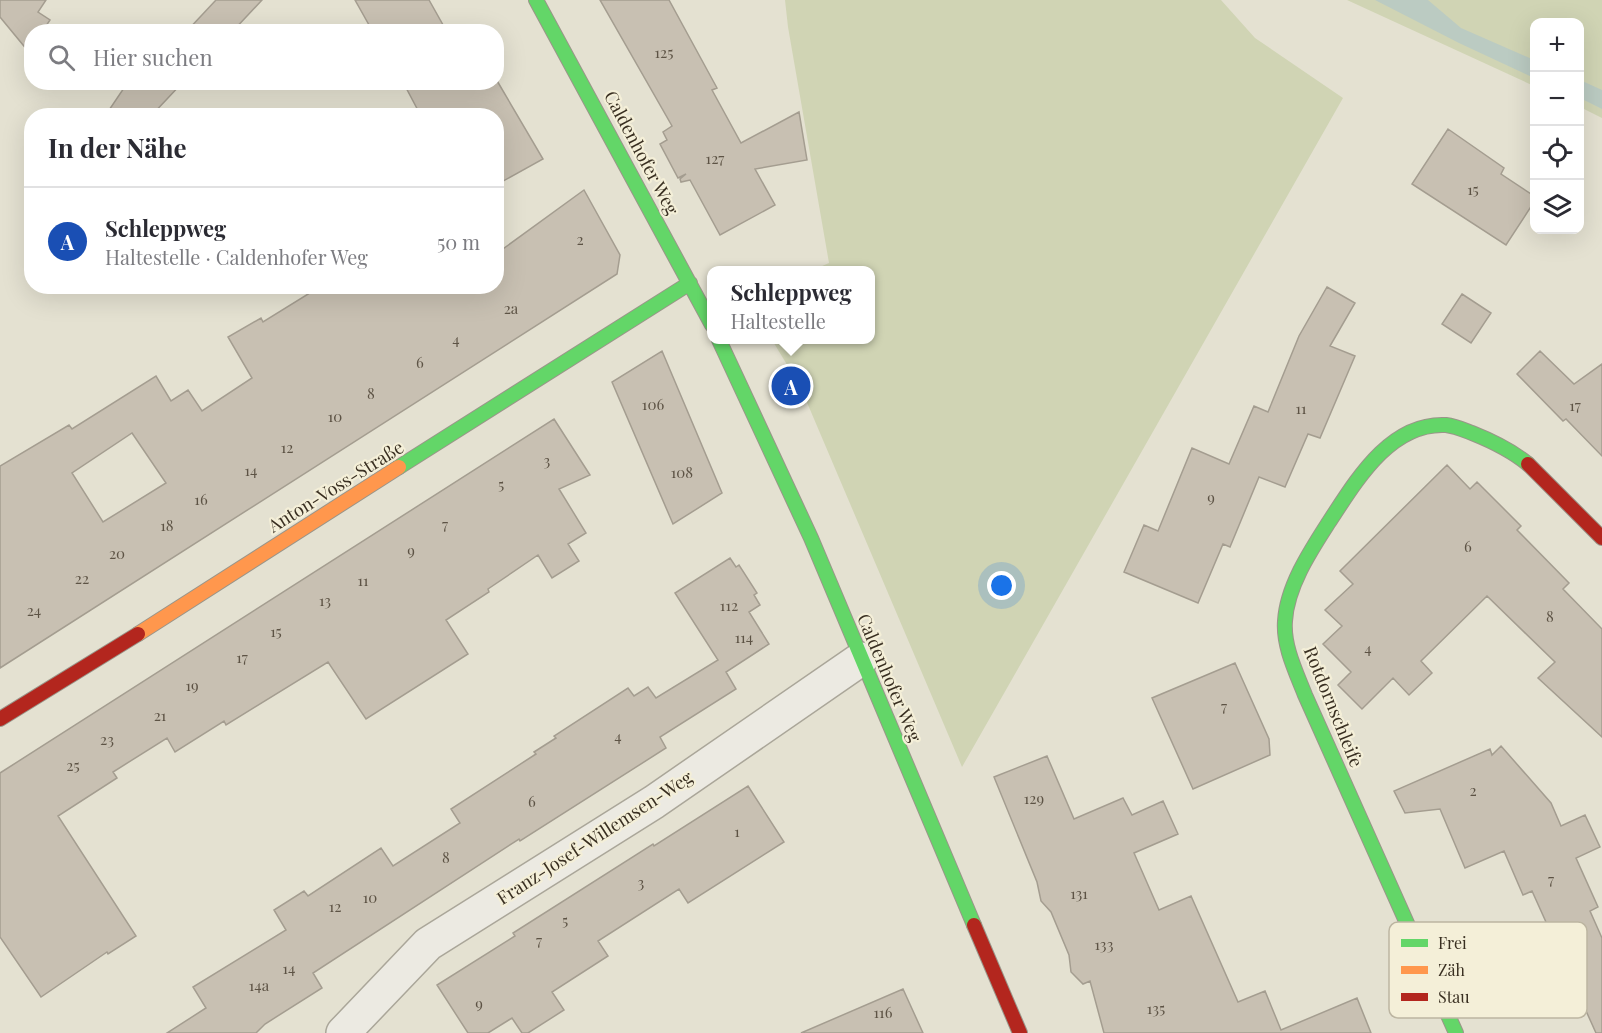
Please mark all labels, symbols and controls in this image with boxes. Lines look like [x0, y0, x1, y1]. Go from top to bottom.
map controls [1530, 18, 1584, 234]
button: + [1530, 18, 1584, 72]
search box [24, 24, 504, 90]
icon: search [45, 41, 78, 74]
text: Hier suchen [93, 42, 213, 72]
house number: 125 [655, 42, 673, 62]
button: − [1530, 72, 1584, 126]
street label: Caldenhofer Weg [599, 86, 685, 219]
button: locate [1530, 126, 1584, 180]
text: In der Nähe [48, 130, 187, 165]
house number: 127 [706, 148, 724, 168]
house number: 15 [1467, 179, 1479, 199]
button: layers [1530, 180, 1584, 234]
text: Schleppweg [105, 213, 226, 243]
text: A [61, 228, 74, 255]
text: 50 m [437, 228, 480, 255]
house number: 2 [576, 229, 584, 249]
text: Haltestelle · Caldenhofer Weg [105, 243, 368, 270]
popup [707, 266, 875, 344]
text: Schleppweg [730, 277, 852, 307]
house number: 2a [504, 298, 519, 318]
text: Haltestelle [730, 307, 826, 334]
house number: 4 [452, 329, 460, 349]
house number: 6 [416, 352, 424, 372]
pin: A [772, 364, 810, 408]
house number: 8 [367, 383, 375, 403]
house number: 106 [642, 394, 664, 414]
house number: 17 [1569, 395, 1581, 415]
house number: 11 [1295, 398, 1307, 418]
house number: 10 [328, 406, 342, 426]
street label: Anton-Voss-Straße [262, 435, 408, 538]
house number: 12 [281, 437, 293, 457]
house number: 3 [544, 450, 551, 470]
house number: 14 [245, 460, 257, 480]
house number: 108 [671, 462, 693, 482]
house number: 5 [498, 474, 504, 494]
house number: 9 [1207, 487, 1215, 507]
house number: 16 [194, 489, 208, 509]
house number: 7 [442, 514, 448, 534]
house number: 18 [160, 515, 174, 535]
house number: 6 [1464, 536, 1472, 556]
house number: 9 [407, 540, 415, 560]
house number: 20 [109, 543, 125, 563]
house number: 22 [75, 568, 89, 588]
house number: 11 [357, 570, 369, 590]
your location [987, 571, 1016, 600]
house number: 13 [319, 590, 331, 610]
house number: 112 [720, 595, 738, 615]
house number: 24 [27, 600, 41, 620]
house number: 8 [1546, 606, 1554, 626]
street label: Caldenhofer Weg [852, 610, 928, 746]
house number: 15 [270, 621, 282, 641]
house number: 114 [735, 627, 753, 647]
house number: 4 [1364, 638, 1372, 658]
street label: Rotdornschleife [1299, 643, 1369, 771]
house number: 17 [236, 647, 248, 667]
house number: 19 [185, 675, 199, 695]
house number: 7 [1221, 696, 1227, 716]
house number: 21 [154, 705, 167, 725]
house number: 4 [614, 726, 622, 746]
house number: 23 [100, 729, 114, 749]
house number: 25 [66, 755, 80, 775]
street label: Franz-Josef-Willemsen-Weg [492, 764, 697, 910]
house number: 2 [1469, 780, 1477, 800]
house number: 129 [1024, 788, 1044, 808]
house number: 6 [528, 791, 536, 811]
house number: 1 [734, 821, 740, 841]
house number: 8 [442, 847, 450, 867]
house number: 7 [1548, 869, 1554, 889]
house number: 3 [638, 872, 645, 892]
house number: 131 [1070, 883, 1088, 903]
house number: 10 [363, 887, 377, 907]
house number: 12 [329, 896, 341, 916]
house number: 5 [562, 910, 568, 930]
legend [1389, 922, 1587, 1018]
house number: 7 [536, 930, 542, 950]
text: Frei [1438, 932, 1467, 953]
house number: 133 [1095, 934, 1114, 954]
house number: 14 [283, 958, 295, 978]
text: Zäh [1438, 959, 1465, 980]
house number: 14a [249, 975, 270, 995]
text: Stau [1438, 986, 1470, 1007]
house number: 9 [475, 993, 483, 1013]
house number: 135 [1147, 998, 1165, 1018]
house number: 116 [874, 1002, 893, 1022]

